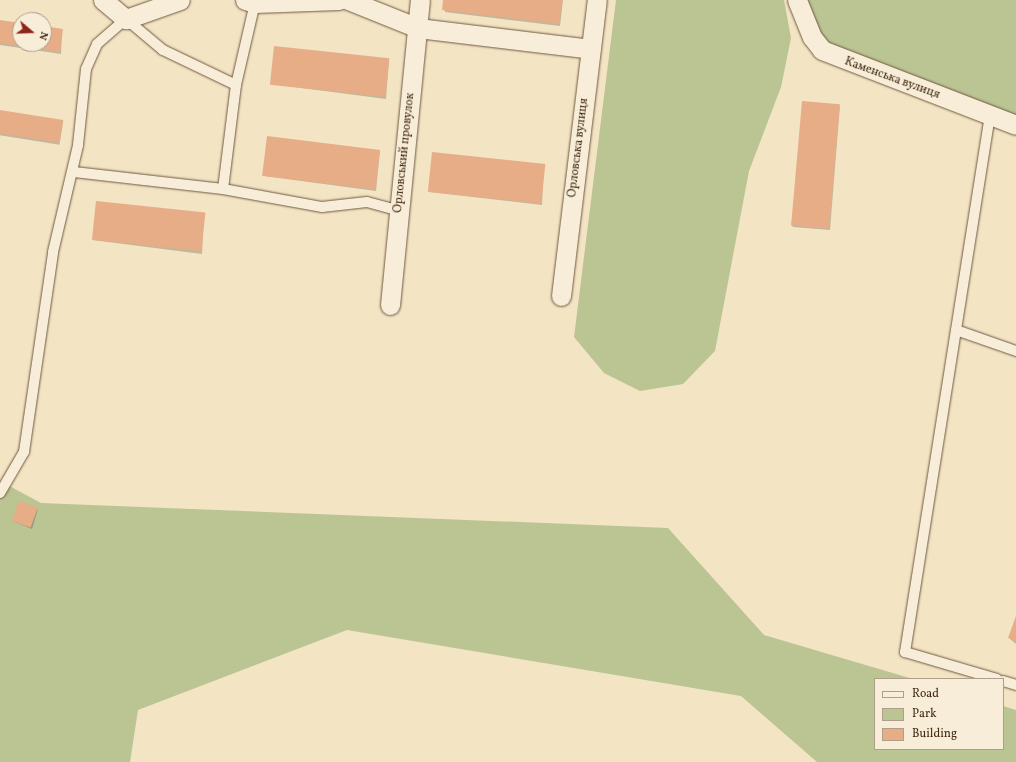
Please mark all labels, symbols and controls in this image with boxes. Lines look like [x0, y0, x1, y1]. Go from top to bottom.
north arrow [12, 12, 52, 52]
text: N [34, 30, 51, 42]
street label: Каменська вулиця [842, 55, 942, 103]
street label: Орловський провулок [392, 92, 418, 214]
street label: Орловська вулиця [566, 98, 592, 198]
legend [874, 678, 1004, 750]
text: Road [912, 686, 939, 702]
text: Park [912, 706, 937, 722]
text: Building [912, 726, 957, 742]

